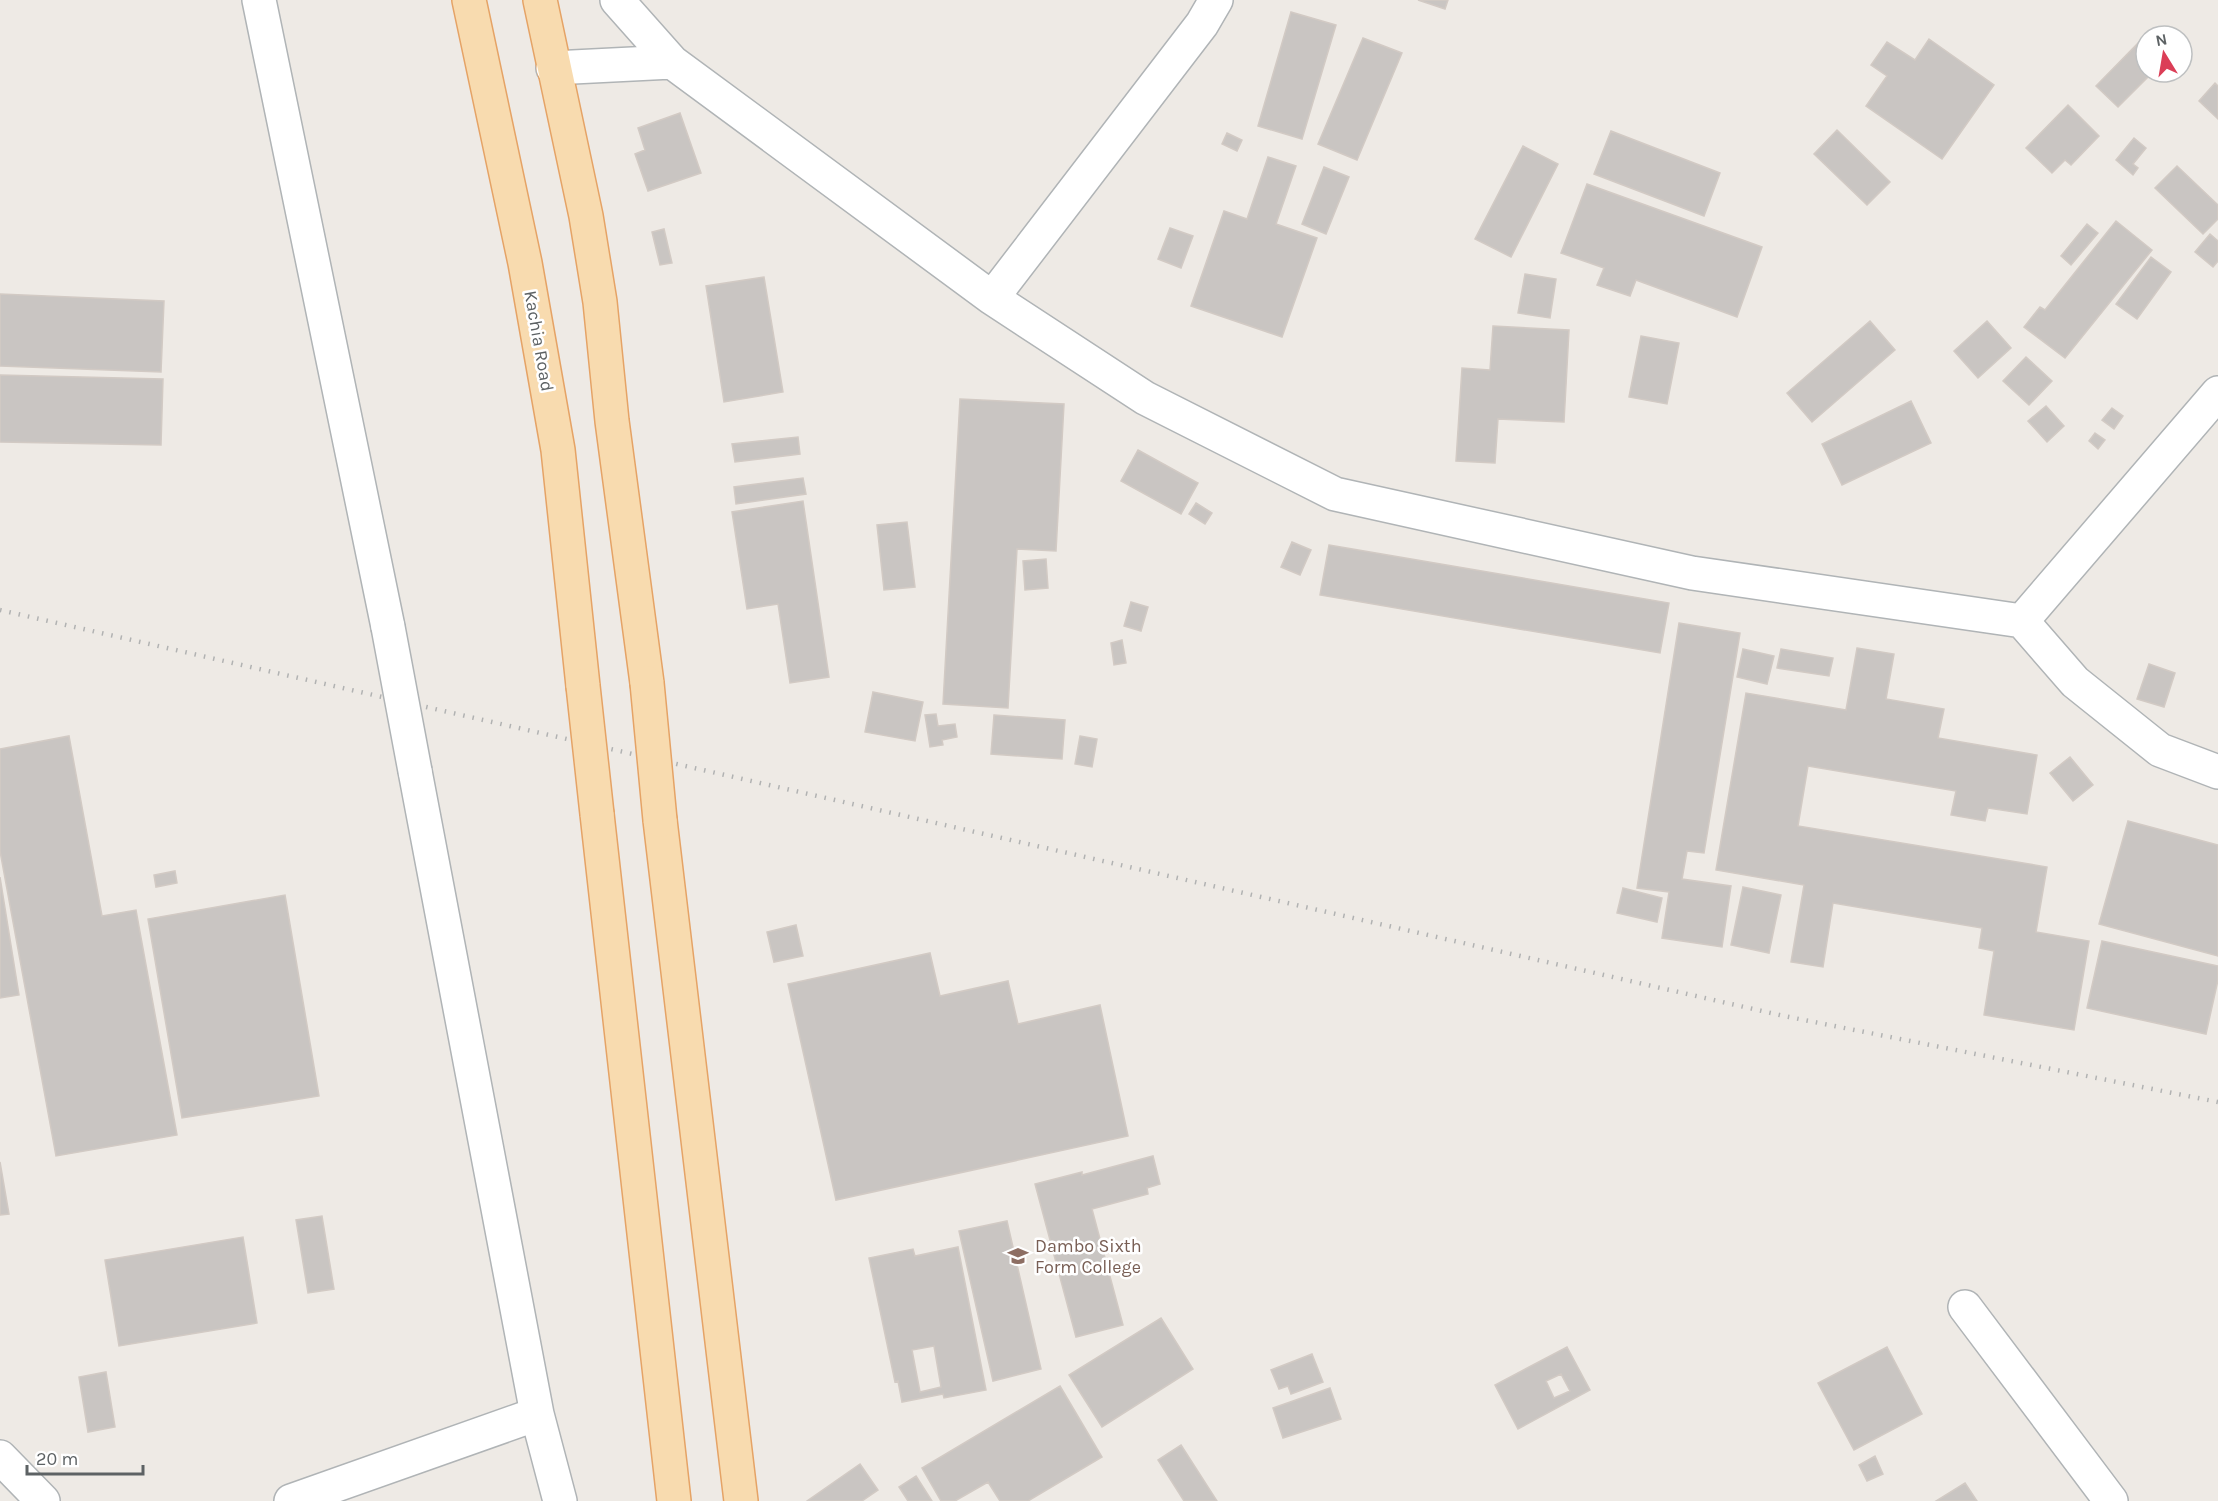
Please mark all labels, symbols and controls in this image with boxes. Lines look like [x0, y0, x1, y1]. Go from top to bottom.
north arrow [2134, 24, 2194, 84]
text: N [2154, 29, 2169, 50]
street label: Kachia Road [519, 289, 559, 393]
place label: Dambo Sixth Form College [1035, 1235, 1142, 1278]
school or university icon: Dambo Sixth Form College [1006, 1244, 1030, 1268]
scale bar [27, 1438, 142, 1476]
text: 20 m [36, 1448, 78, 1470]

